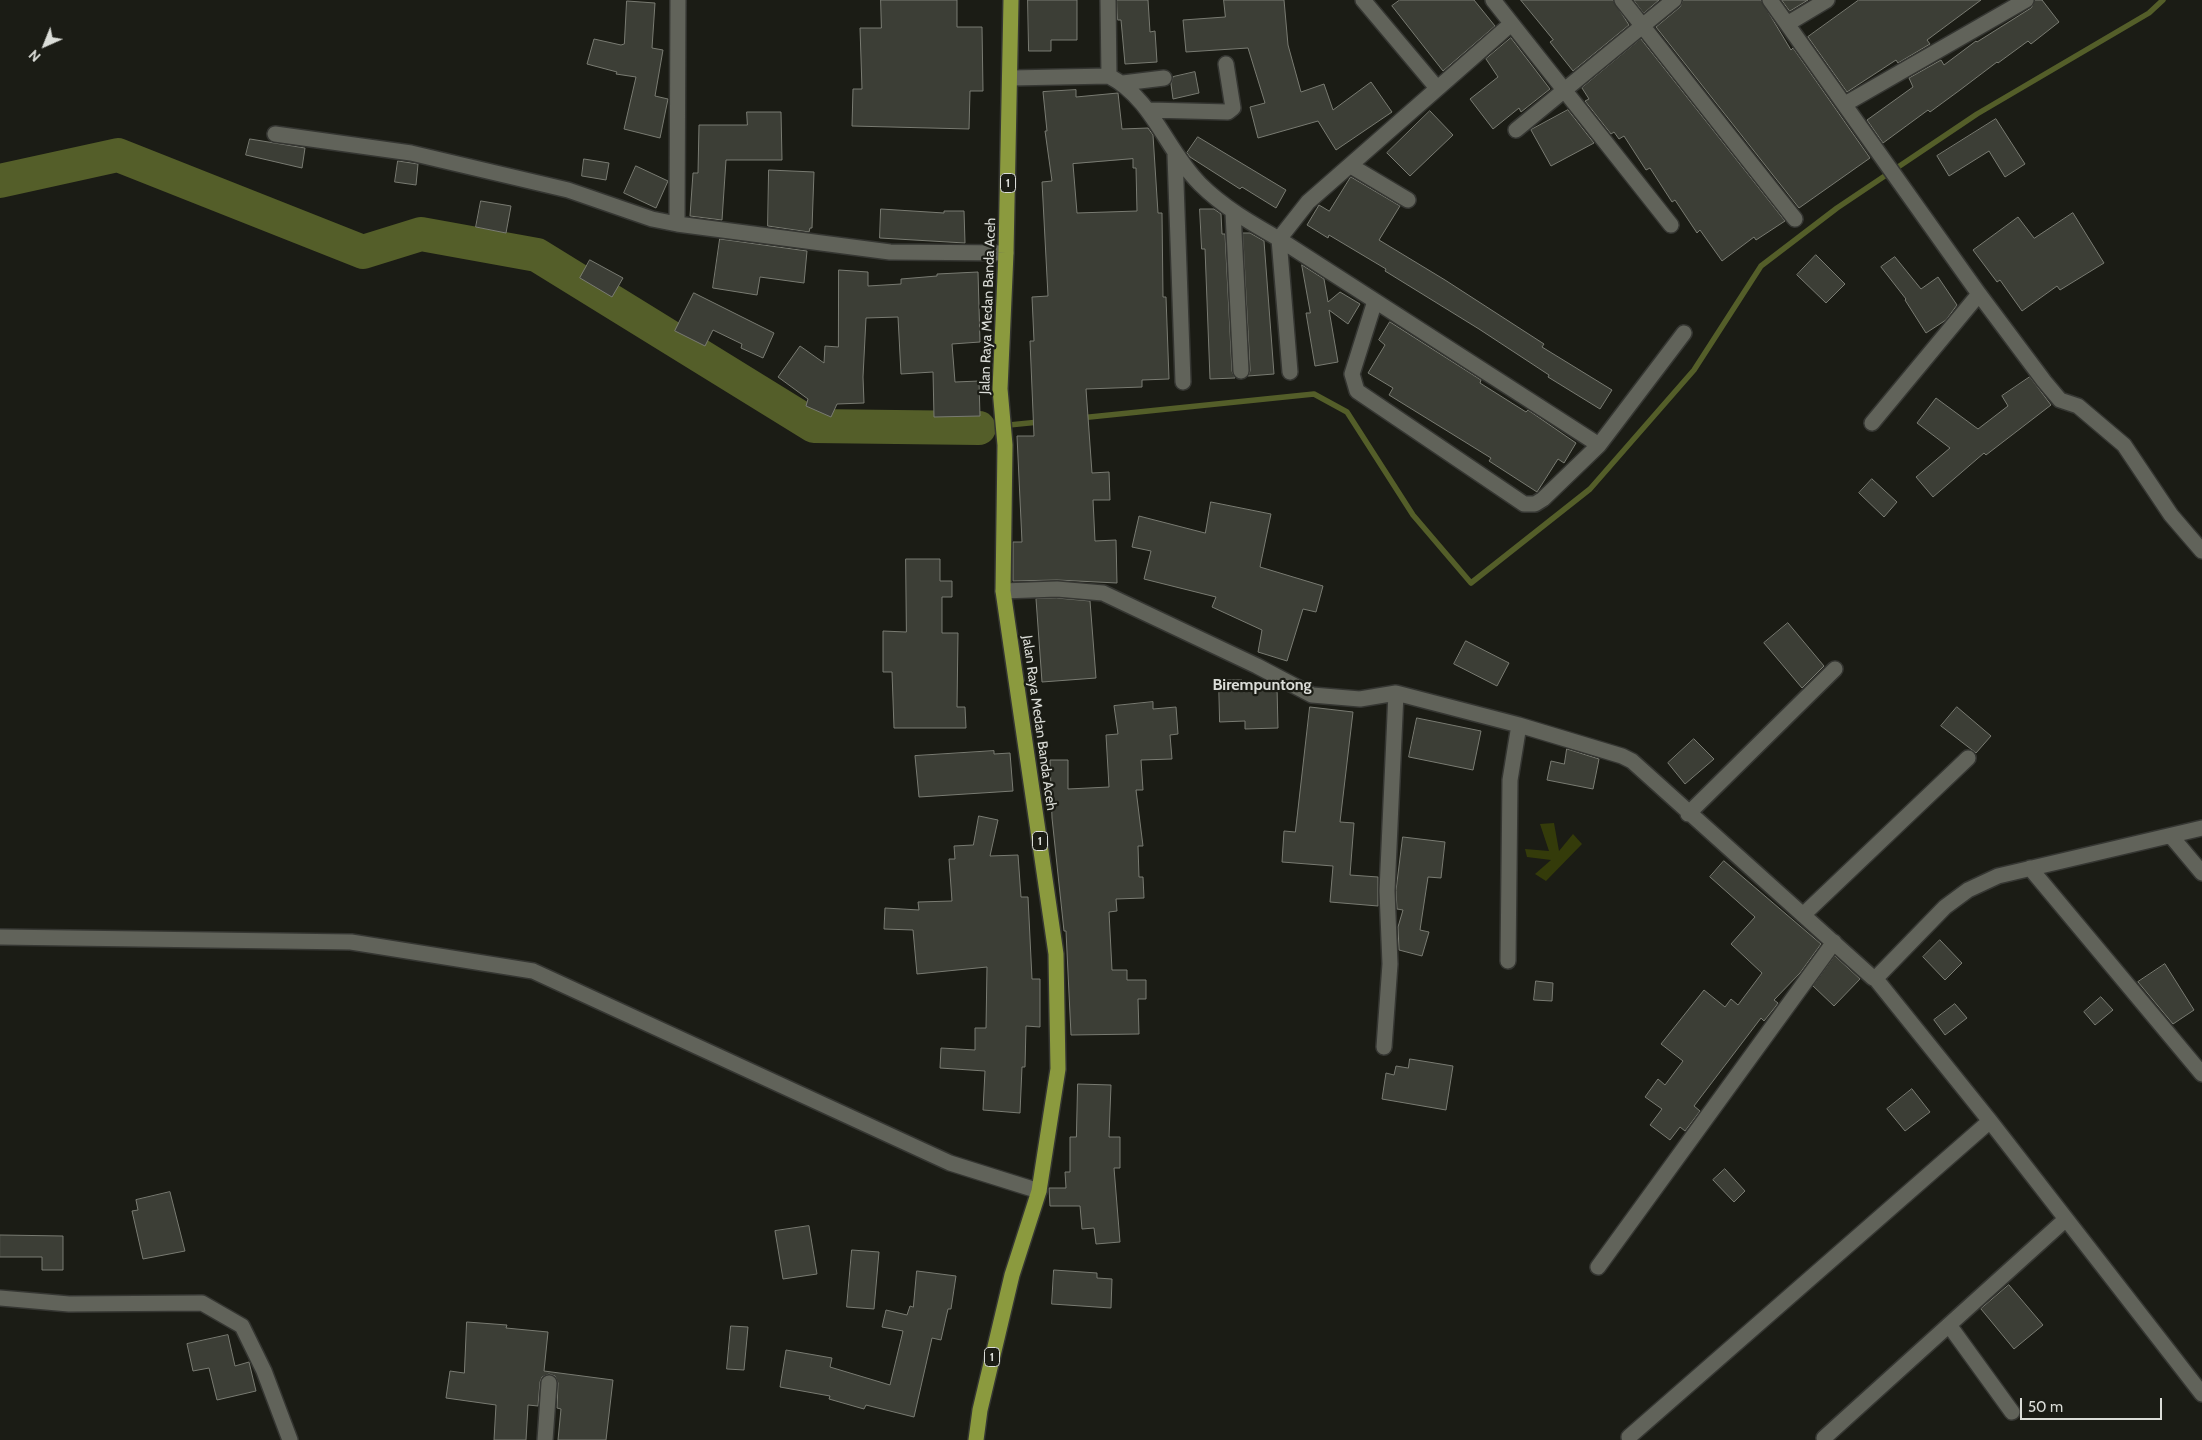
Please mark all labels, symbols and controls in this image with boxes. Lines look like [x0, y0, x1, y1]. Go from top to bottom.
north arrow [20, 20, 70, 70]
text: N [25, 46, 44, 66]
road number: 1 [1000, 174, 1016, 192]
street label: Jalan Raya Medan Banda Aceh [977, 217, 999, 395]
street label: Jalan Raya Medan Banda Aceh [1018, 634, 1060, 812]
district label: Birempuntong [1212, 675, 1312, 695]
road number: 1 [1032, 831, 1048, 850]
road number: 1 [984, 1348, 1000, 1366]
scale bar [2022, 1388, 2164, 1420]
text: 50 m [2028, 1398, 2063, 1416]

